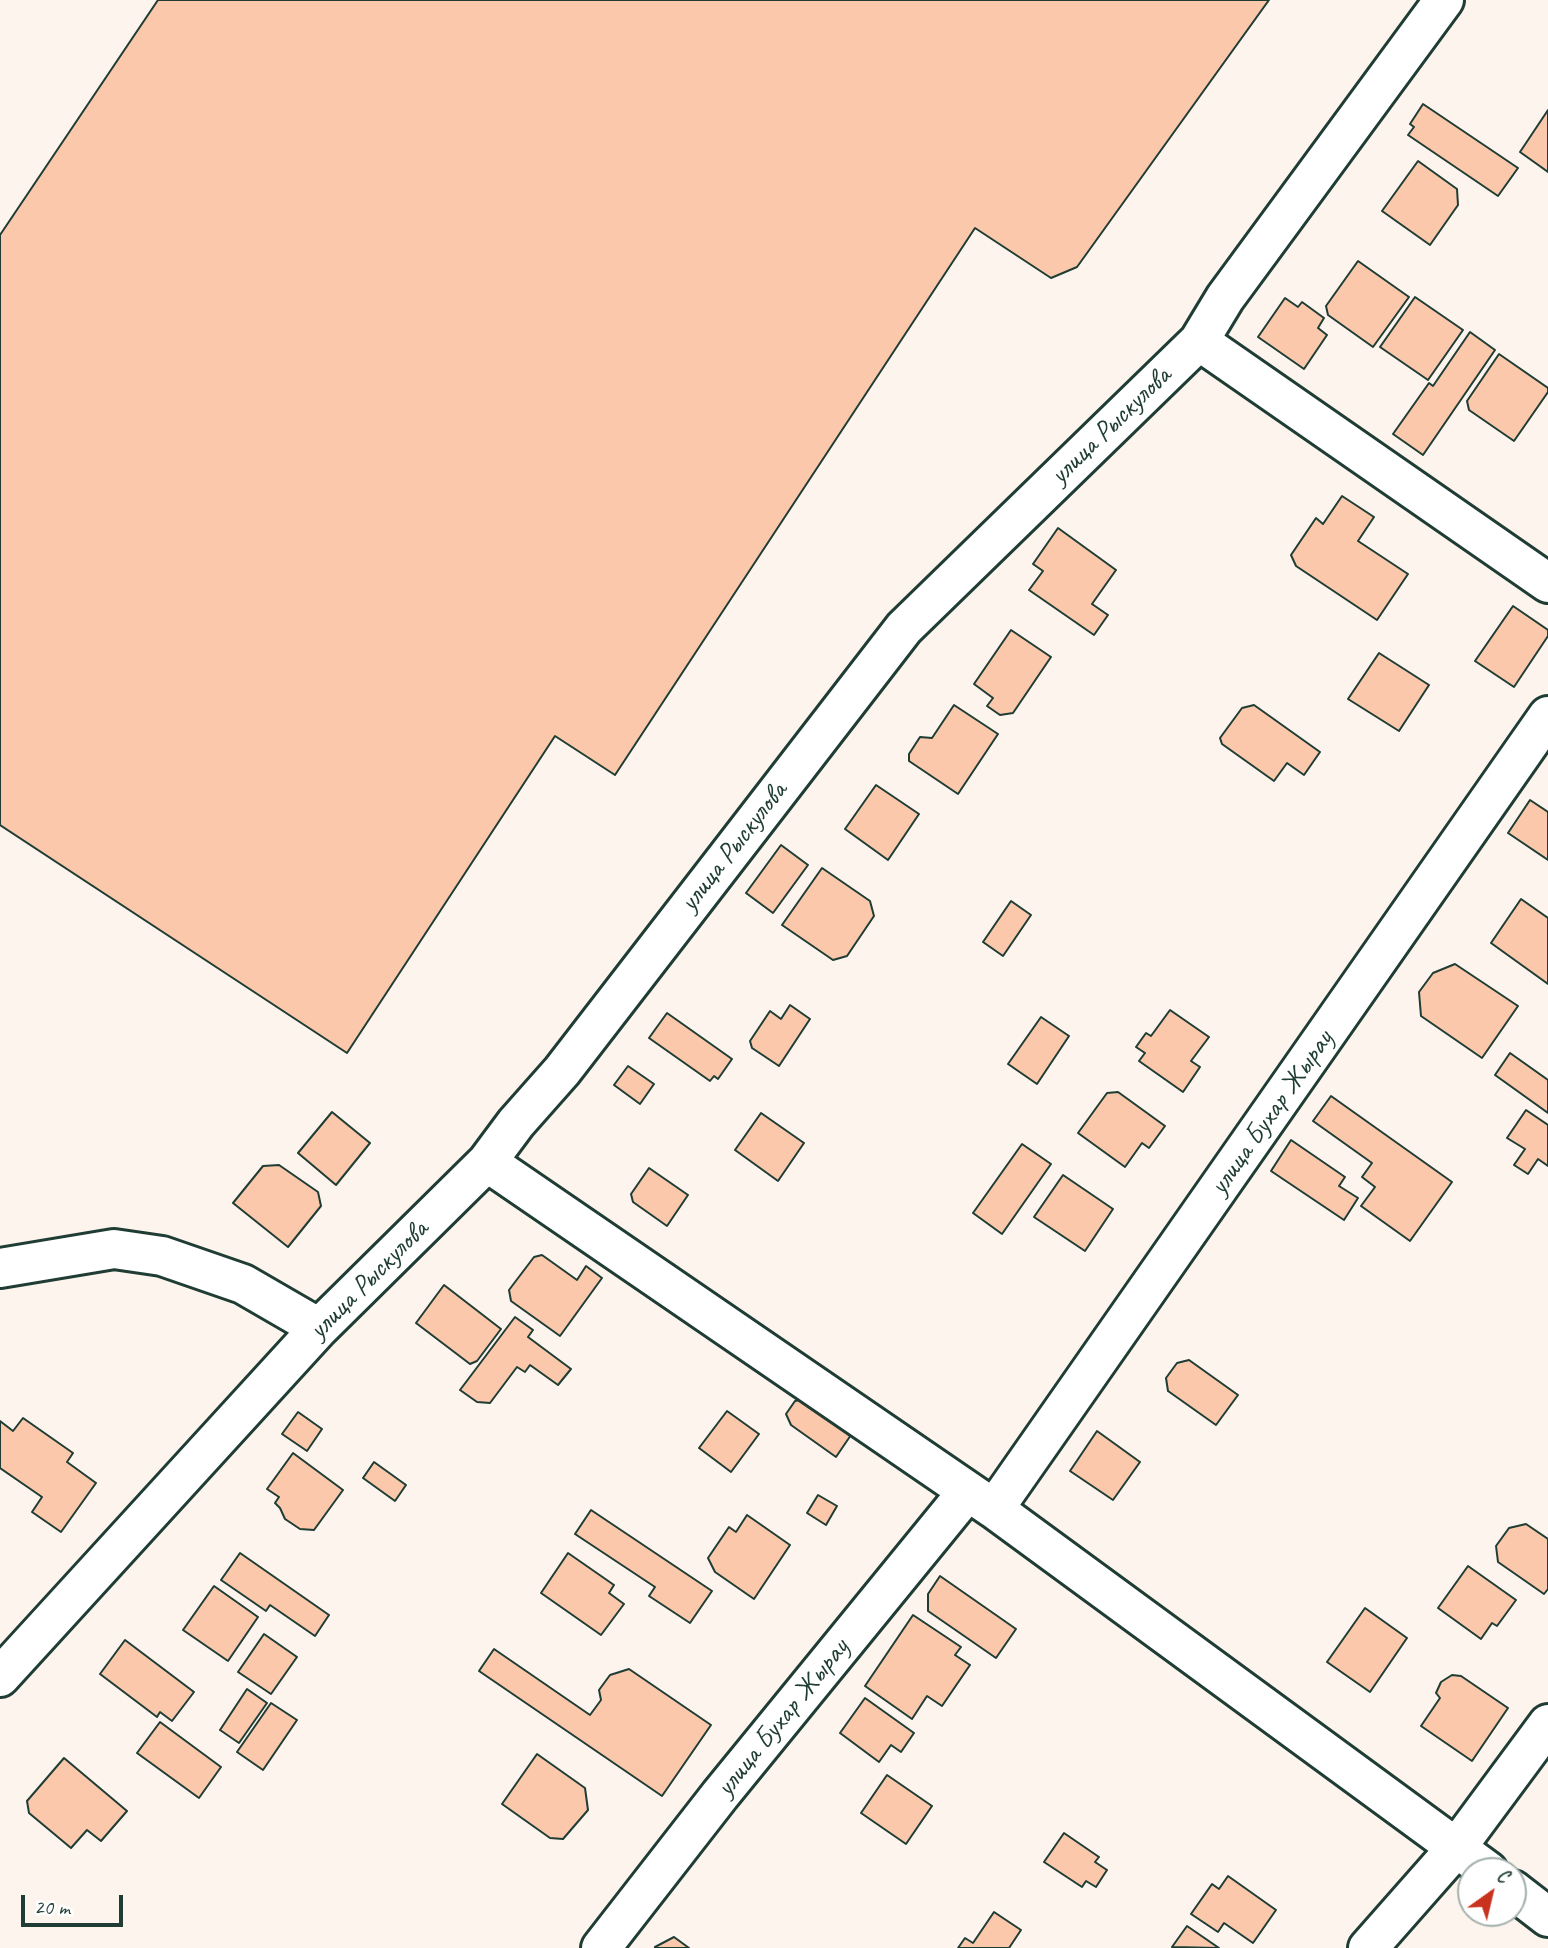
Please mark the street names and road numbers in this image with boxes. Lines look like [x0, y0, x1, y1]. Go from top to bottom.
street label: улица Рыскулова [1044, 360, 1178, 492]
street label: улица Рыскулова [673, 776, 795, 918]
street label: улица Бухар Жырау [1203, 1024, 1341, 1202]
street label: улица Рыскулова [302, 1213, 436, 1347]
street label: улица Бухар Жырау [709, 1632, 857, 1804]

